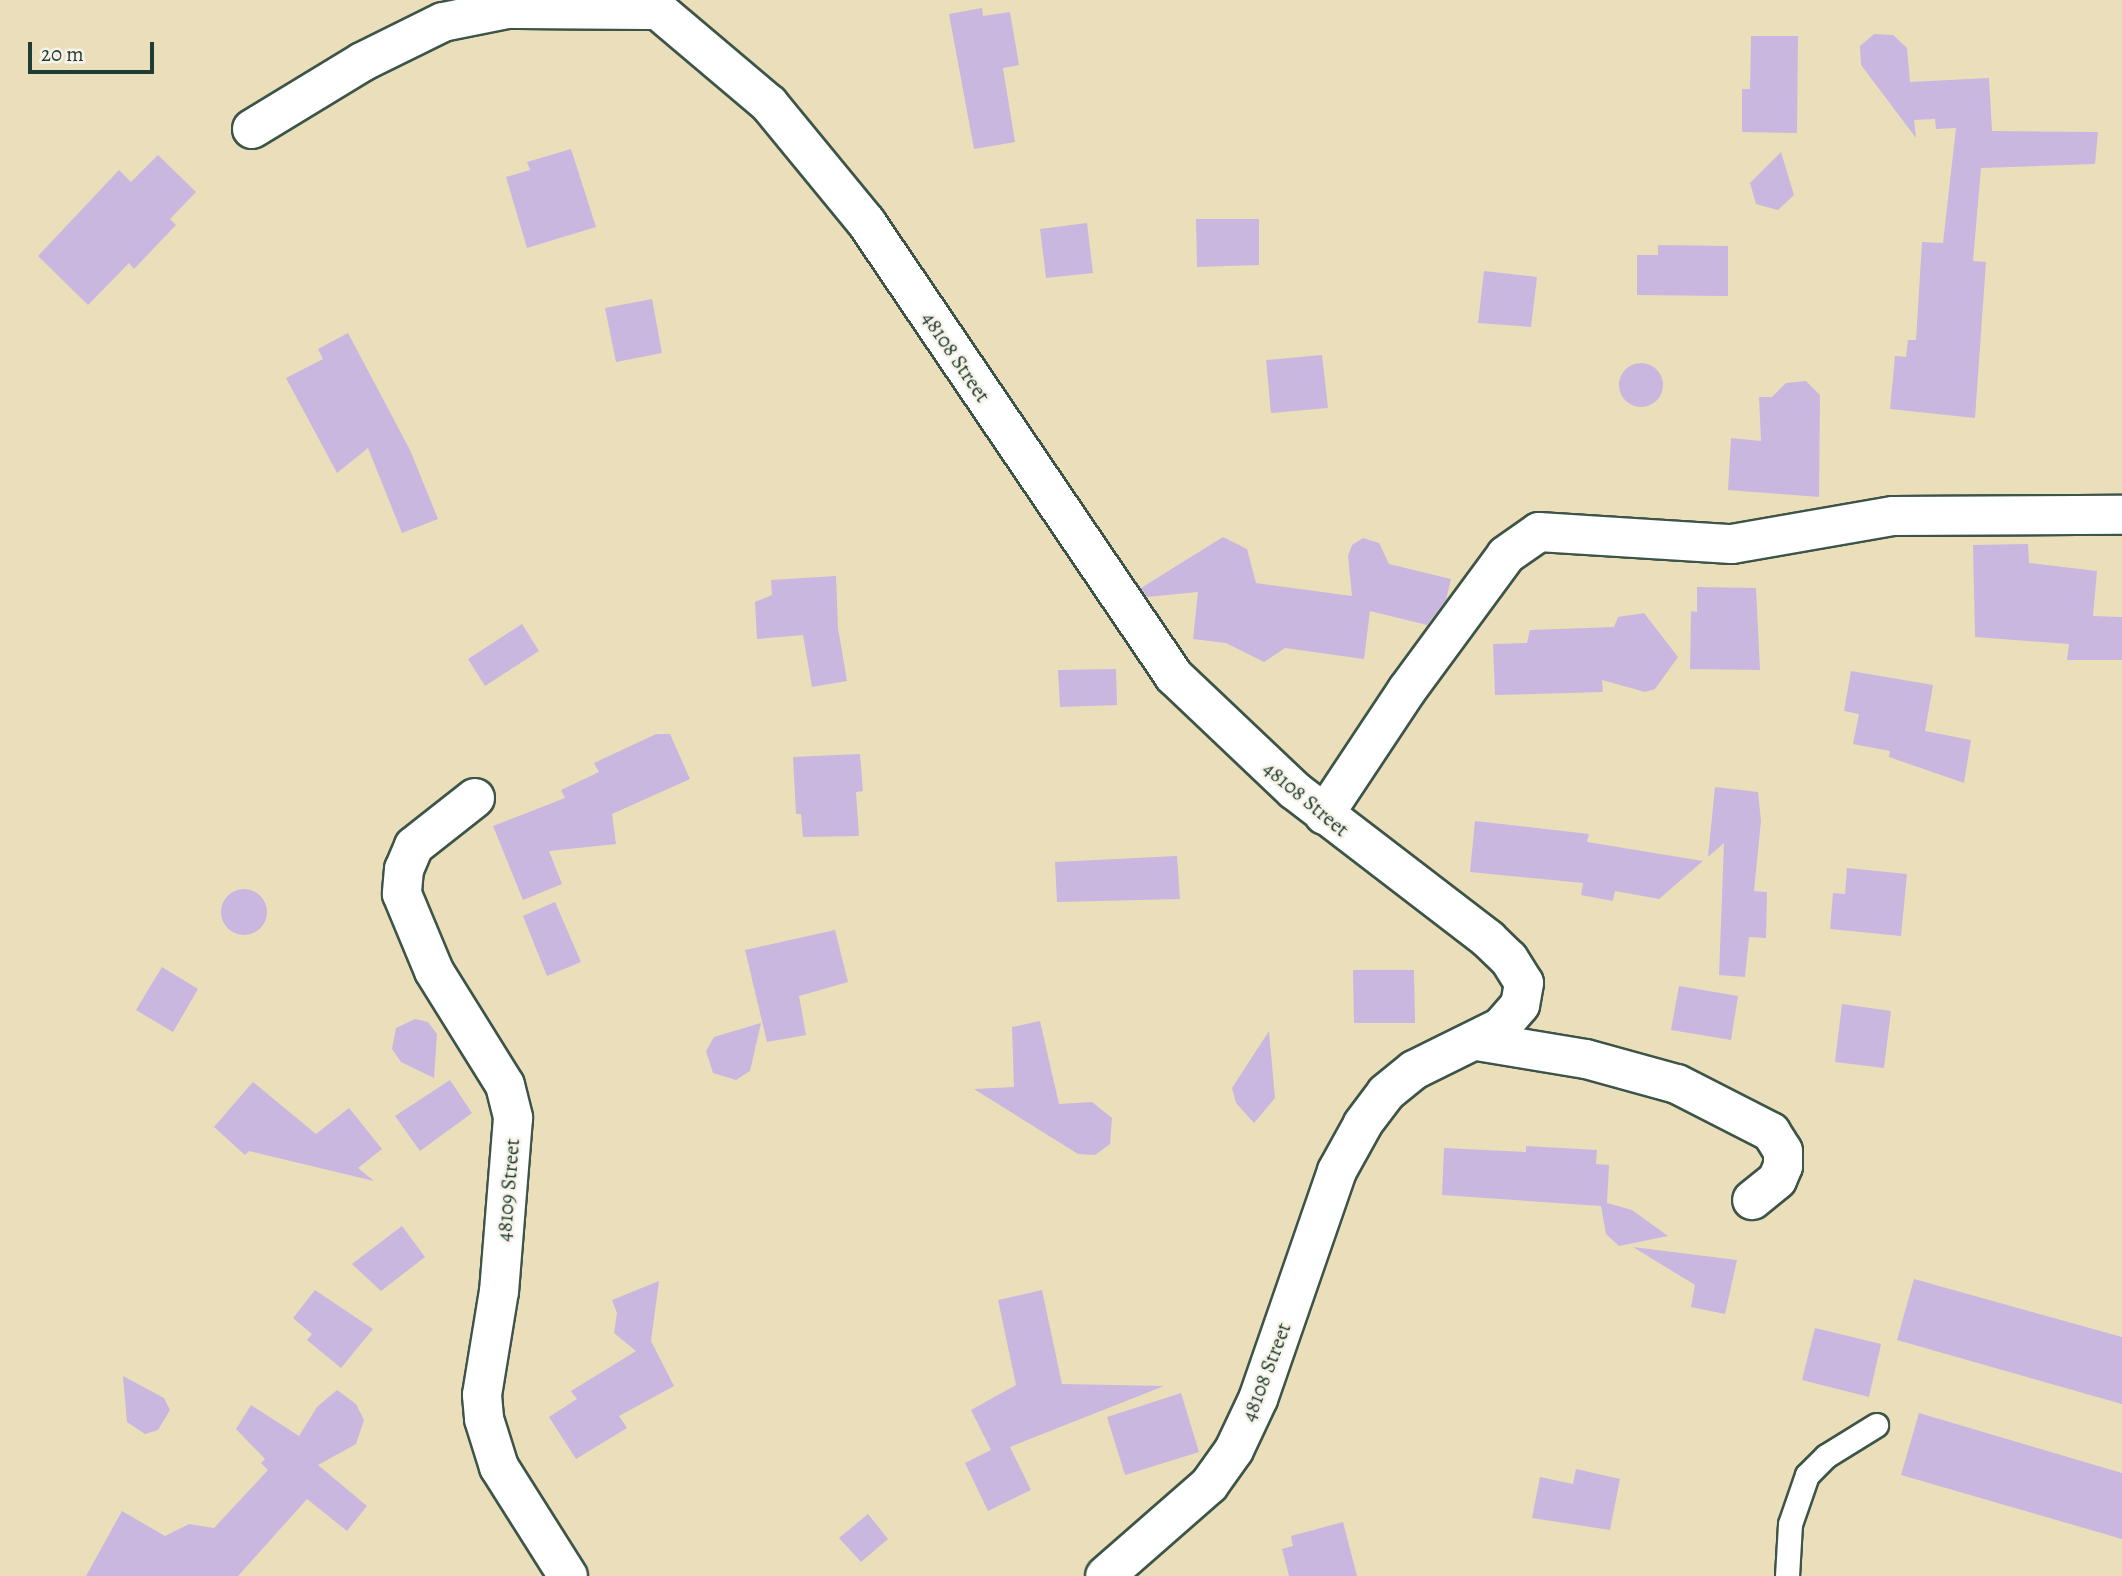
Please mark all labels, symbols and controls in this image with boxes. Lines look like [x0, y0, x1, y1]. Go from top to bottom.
scale bar [32, 28, 158, 72]
text: 20 m [41, 40, 84, 68]
street label: 48108 Street [916, 307, 996, 407]
street label: 48108 Street [1258, 756, 1354, 842]
street label: 48109 Street [491, 1137, 525, 1243]
street label: 48108 Street [1236, 1319, 1296, 1425]

